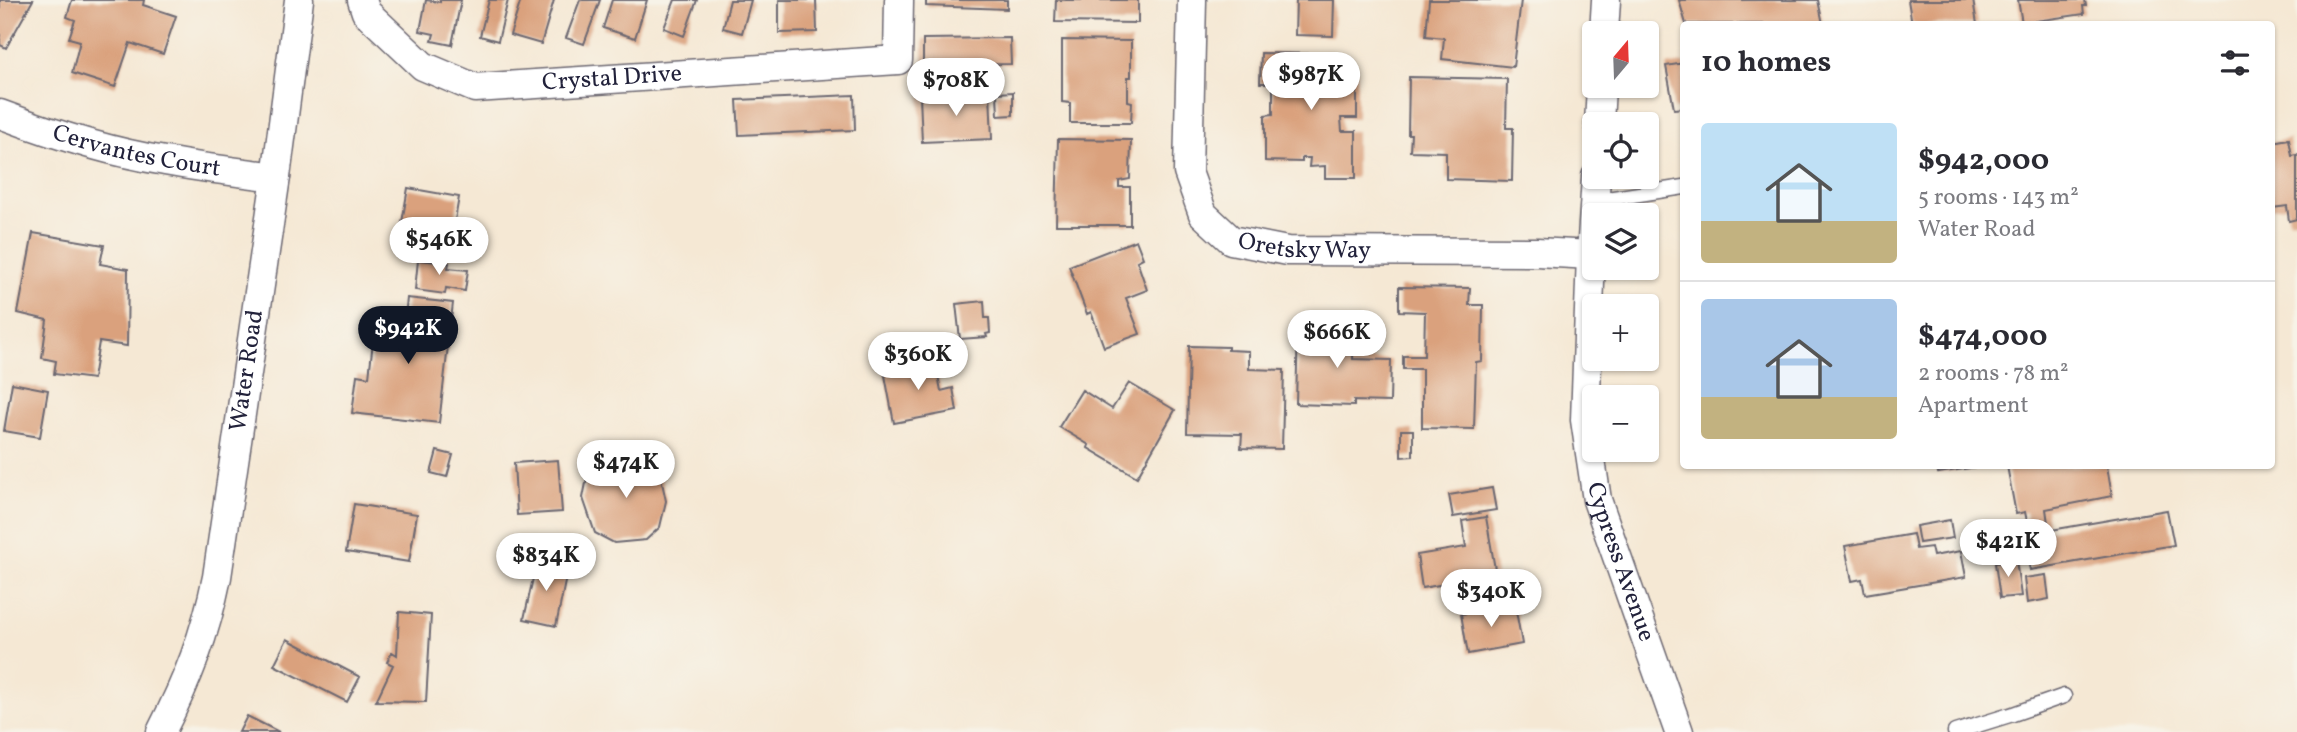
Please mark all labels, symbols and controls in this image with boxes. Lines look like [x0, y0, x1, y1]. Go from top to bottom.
north arrow [1582, 21, 1659, 98]
map controls [1582, 21, 1659, 462]
text: 10 homes [1701, 42, 1831, 84]
icon: filters [2216, 44, 2254, 82]
pin: $987K [1262, 52, 1360, 112]
street label: Crystal Drive [541, 57, 683, 101]
pin: $708K [907, 58, 1005, 118]
text: $987K [1278, 59, 1344, 91]
text: $708K [923, 65, 989, 97]
button: locate [1582, 112, 1659, 189]
street label: Cervantes Court [48, 117, 222, 187]
text: $942,000 [1918, 140, 2049, 182]
icon: home [1757, 151, 1841, 235]
text: 5 rooms · 143 m² [1918, 182, 2079, 214]
button: layers [1582, 203, 1659, 280]
text: Water Road [1918, 214, 2035, 246]
pin: $546K [390, 218, 488, 277]
text: $546K [405, 224, 473, 256]
street label: Oretsky Way [1235, 225, 1371, 268]
button: + [1582, 294, 1659, 371]
pin: $942K [359, 306, 457, 366]
street label: Water Road [222, 307, 273, 434]
pin: $666K [1288, 310, 1386, 370]
text: $942K [374, 313, 442, 345]
text: $474,000 [1918, 316, 2047, 358]
text: $666K [1303, 317, 1371, 349]
icon: home [1757, 327, 1841, 411]
pin: $360K [869, 332, 967, 392]
text: $360K [884, 339, 952, 371]
text: 2 rooms · 78 m² [1918, 358, 2069, 390]
button: − [1582, 385, 1659, 462]
text: Apartment [1918, 390, 2029, 422]
pin: $474K [577, 440, 675, 500]
text: $474K [593, 447, 659, 479]
street label: Cypress Avenue [1578, 480, 1663, 646]
pin: $421K [1959, 520, 2057, 579]
text: $421K [1976, 526, 2040, 558]
pin: $834K [497, 534, 595, 593]
text: $834K [512, 540, 580, 572]
pin: $340K [1442, 570, 1540, 629]
text: $340K [1457, 576, 1525, 608]

